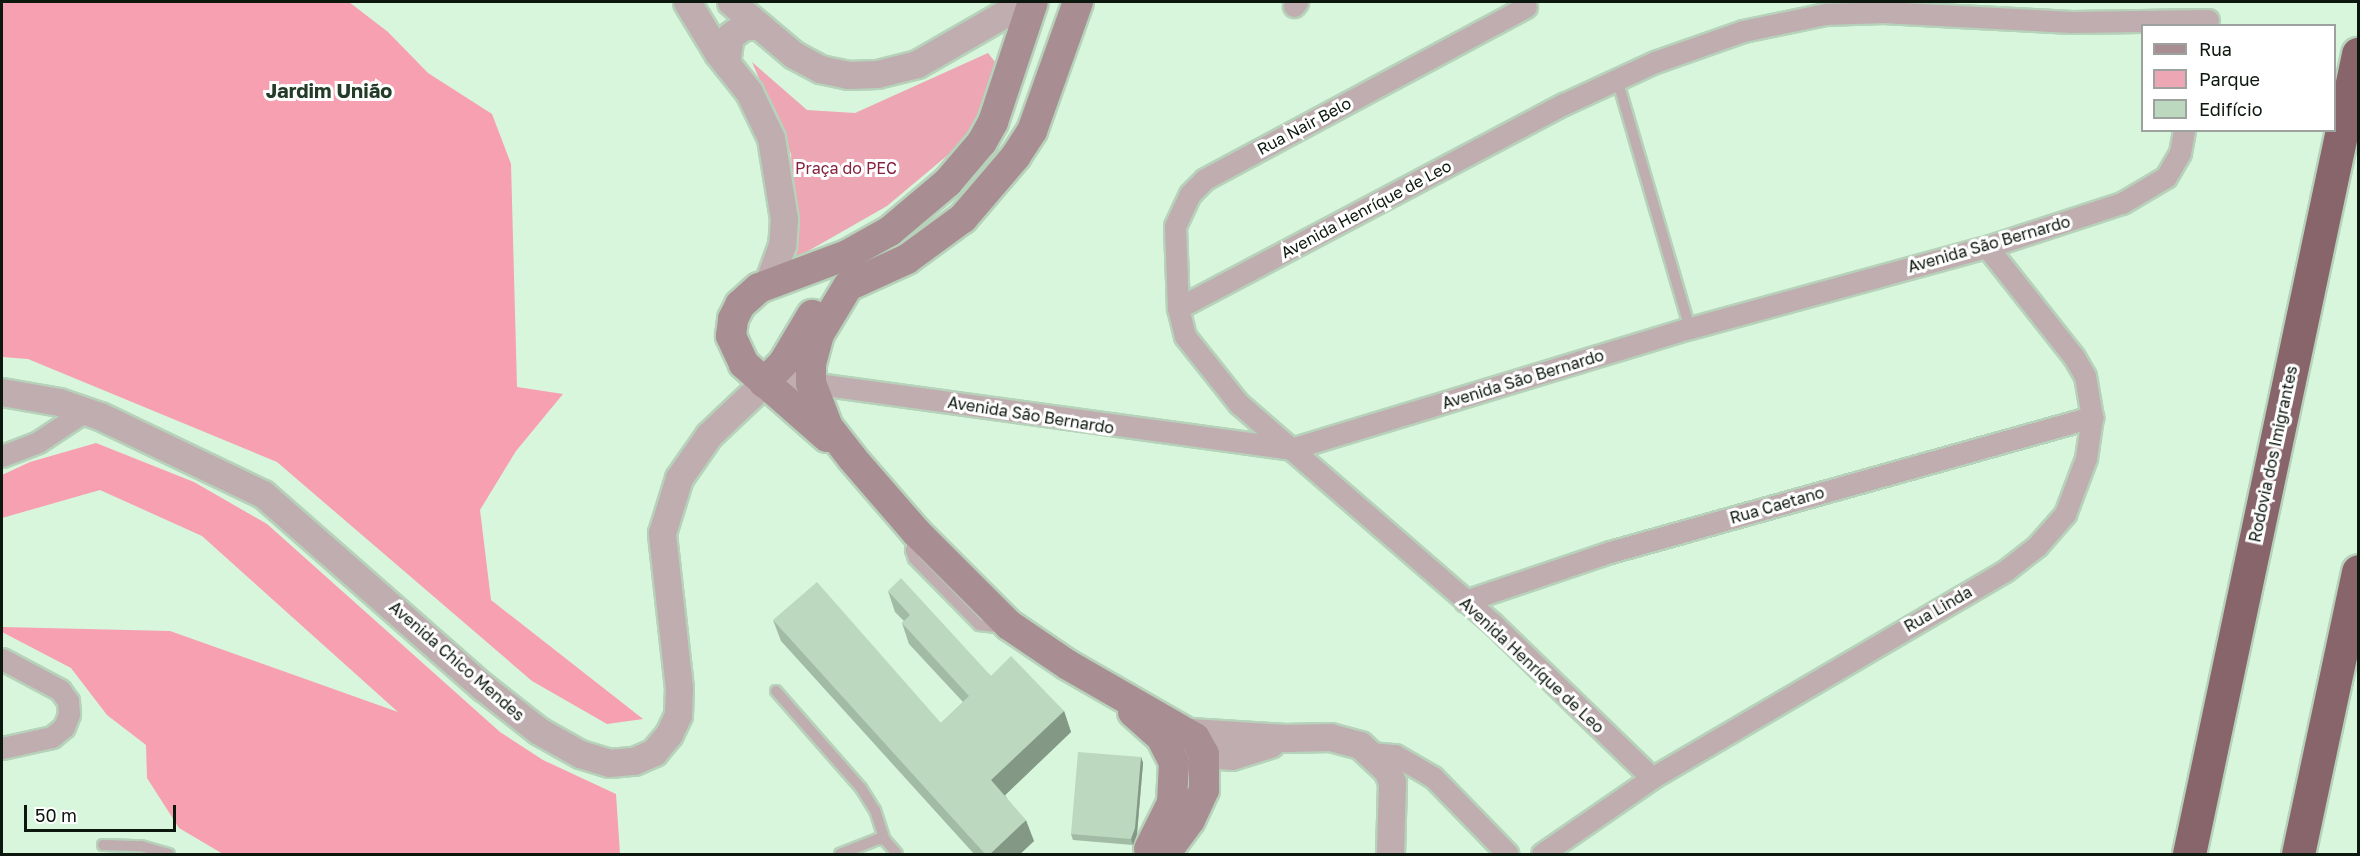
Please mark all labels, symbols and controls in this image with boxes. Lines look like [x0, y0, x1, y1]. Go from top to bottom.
legend [2141, 24, 2336, 132]
text: Rua [2199, 38, 2232, 60]
text: Parque [2199, 68, 2260, 90]
district label: Jardim União [266, 78, 392, 102]
street label: Rua Nair Belo [1254, 93, 1354, 159]
text: Edifício [2199, 98, 2263, 120]
street label: Avenida Henríque de Leo [1278, 156, 1454, 262]
park label: Praça do PEC [795, 158, 897, 178]
street label: Avenida São Bernardo [1906, 212, 2072, 276]
street label: Avenida São Bernardo [1440, 345, 1606, 413]
street label: Rodovia dos Imigrantes [2245, 364, 2301, 544]
street label: Avenida São Bernardo [946, 392, 1116, 438]
street label: Rua Caetano [1728, 482, 1826, 528]
street label: Rua Linda [1901, 582, 1975, 636]
street label: Avenida Henríque de Leo [1456, 593, 1608, 737]
street label: Avenida Chico Mendes [386, 597, 528, 725]
scale bar [27, 793, 178, 831]
text: 50 m [35, 804, 77, 826]

